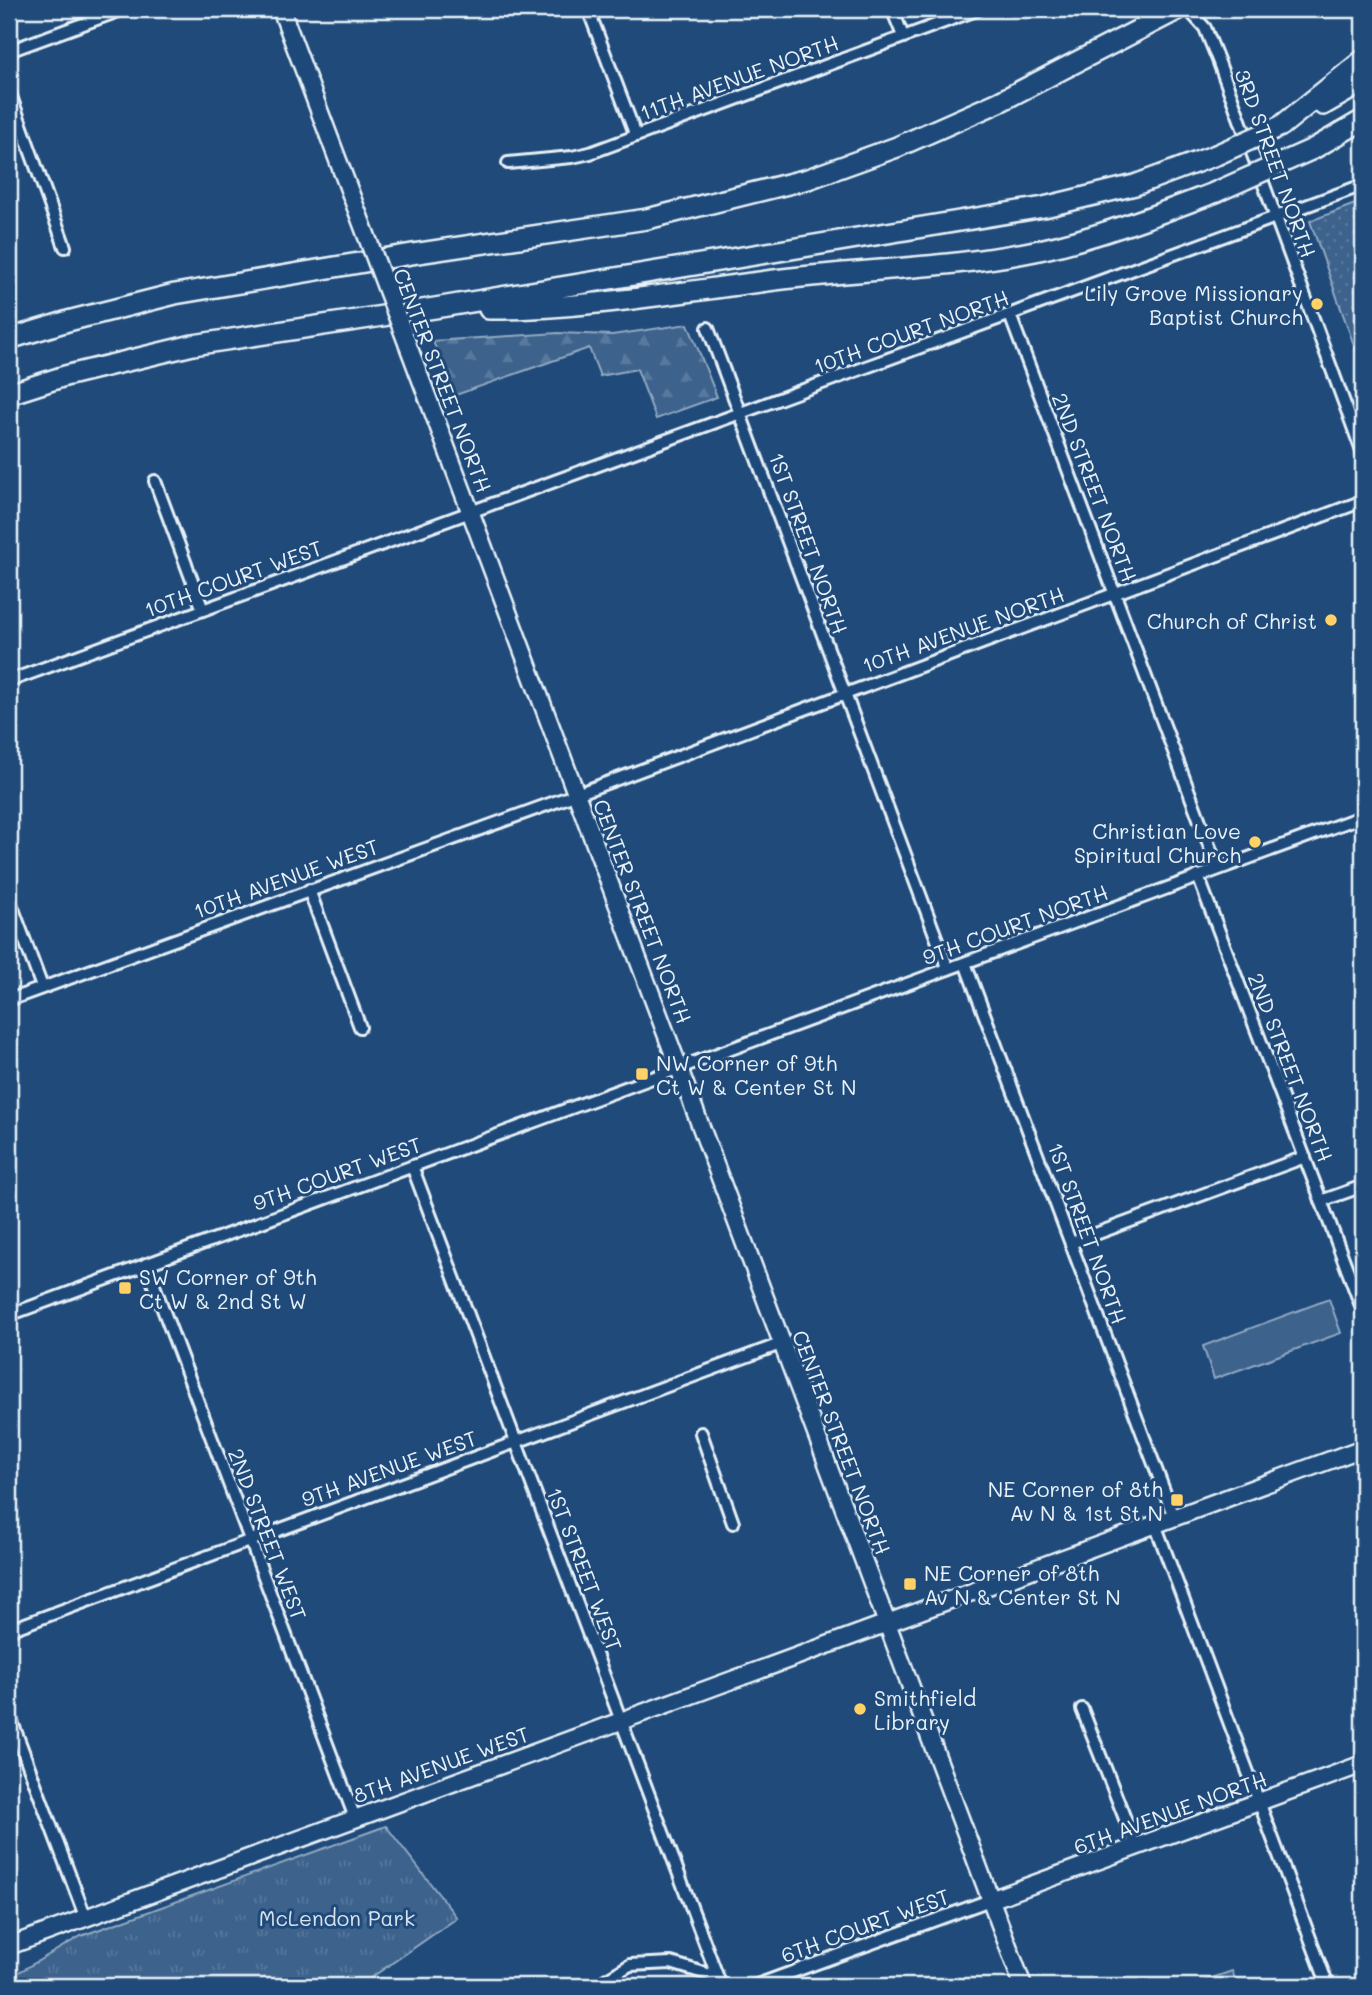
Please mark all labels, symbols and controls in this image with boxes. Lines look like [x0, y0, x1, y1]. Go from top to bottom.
street label: 11TH AVENUE NORTH [636, 28, 842, 126]
street label: 3RD STREET NORTH [1229, 65, 1323, 261]
street label: CENTER STREET NORTH [388, 264, 498, 496]
place label: Lily Grove Missionary Baptist Church [1085, 279, 1303, 330]
street label: 10TH COURT NORTH [810, 283, 1012, 379]
marker: Lily Grove Missionary Baptist Church [1309, 296, 1325, 312]
street label: 2ND STREET NORTH [1047, 389, 1143, 585]
street label: 1ST STREET NORTH [764, 448, 854, 638]
street label: 10TH COURT WEST [140, 533, 326, 623]
street label: 10TH AVENUE NORTH [858, 580, 1068, 678]
place label: Church of Christ [1147, 607, 1317, 634]
marker: Church of Christ [1323, 612, 1339, 628]
street label: CENTER STREET NORTH [588, 795, 698, 1027]
place label: Christian Love Spiritual Church [1074, 817, 1241, 868]
street label: 10TH AVENUE WEST [190, 832, 382, 924]
marker: Christian Love Spiritual Church [1247, 834, 1263, 850]
street label: 9TH COURT NORTH [918, 878, 1112, 970]
street label: 2ND STREET NORTH [1243, 969, 1339, 1165]
place label: NW Corner of 9th Ct W & Center St N [656, 1049, 856, 1100]
marker: NW Corner of 9th Ct W & Center St N [634, 1066, 650, 1082]
street label: 9TH COURT WEST [249, 1130, 425, 1216]
street label: 1ST STREET NORTH [1043, 1138, 1133, 1328]
place label: SW Corner of 9th Ct W & 2nd St W [139, 1263, 317, 1314]
marker: SW Corner of 9th Ct W & 2nd St W [117, 1280, 133, 1296]
street label: CENTER STREET NORTH [787, 1326, 897, 1558]
street label: 9TH AVENUE WEST [297, 1424, 481, 1512]
street label: 2ND STREET WEST [223, 1444, 313, 1624]
place label: NE Corner of 8th Av N & 1st St N [988, 1475, 1163, 1526]
street label: 1ST STREET WEST [541, 1483, 629, 1655]
marker: NE Corner of 8th Av N & 1st St N [1169, 1492, 1185, 1508]
place label: NE Corner of 8th Av N & Center St N [924, 1559, 1121, 1610]
marker: NE Corner of 8th Av N & Center St N [902, 1576, 918, 1592]
place label: Smithfield Library [874, 1684, 976, 1735]
marker: Smithfield Library [852, 1701, 868, 1717]
street label: 8TH AVENUE WEST [349, 1720, 533, 1808]
street label: 6TH AVENUE NORTH [1070, 1765, 1270, 1859]
street label: 6TH COURT WEST [777, 1882, 953, 1968]
park label: McLendon Park [259, 1904, 415, 1931]

